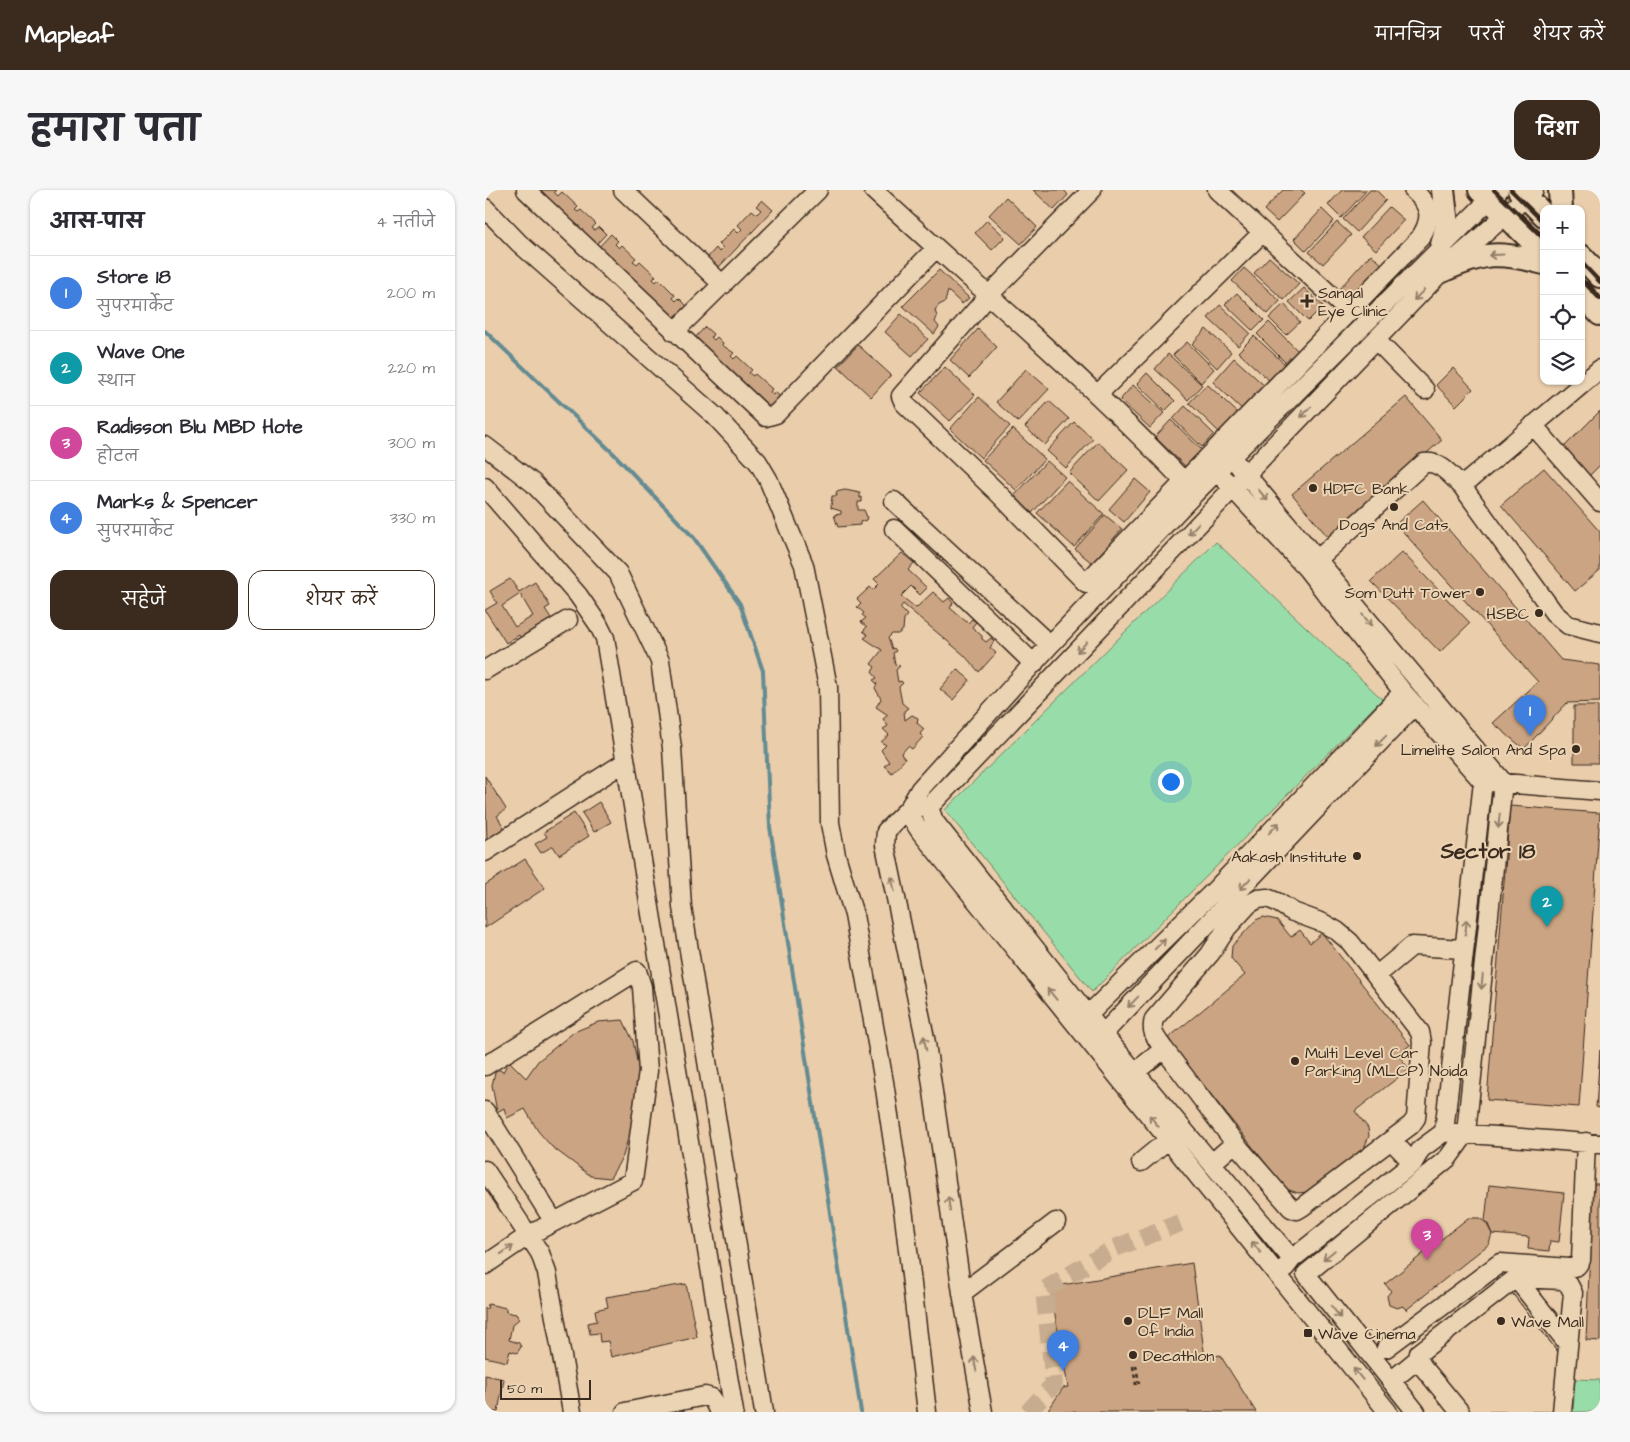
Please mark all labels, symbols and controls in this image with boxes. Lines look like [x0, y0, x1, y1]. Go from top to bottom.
text: Mapleaf [25, 18, 114, 52]
text: मानचित्र [1375, 22, 1441, 47]
text: परतें [1469, 22, 1504, 47]
text: शेयर करें [1532, 22, 1605, 47]
button: दिशा [1514, 100, 1600, 160]
text: हमारा पता [30, 105, 200, 154]
map controls [1540, 205, 1585, 385]
button: + [1540, 205, 1585, 250]
text: आस-पास [50, 207, 144, 236]
text: 4 नतीजे [376, 211, 435, 233]
button: − [1540, 250, 1585, 295]
one-way arrow [1488, 251, 1504, 260]
text: Store 18 [97, 264, 171, 291]
text: 1 [65, 282, 67, 304]
text: 200 m [387, 282, 435, 304]
place label: Sangal Eye Clinic [1318, 282, 1388, 323]
one-way arrow [1413, 289, 1425, 301]
marker: Sangal Eye Clinic [1300, 294, 1314, 308]
text: सुपरमार्केट [97, 295, 174, 317]
button: locate [1540, 295, 1585, 340]
text: Wave One [97, 339, 185, 366]
button: layers [1540, 340, 1585, 385]
text: 2 [61, 357, 71, 379]
text: 220 m [388, 357, 435, 379]
text: स्थान [97, 370, 135, 392]
one-way arrow [1300, 406, 1312, 418]
text: Radisson Blu MBD Hote [97, 414, 303, 441]
text: 3 [62, 432, 70, 454]
text: 300 m [388, 432, 435, 454]
text: होटल [97, 445, 139, 467]
place label: HDFC Bank [1323, 478, 1409, 500]
marker: HDFC Bank [1307, 482, 1319, 494]
text: Marks & Spencer [97, 489, 257, 516]
one-way arrow [1258, 489, 1269, 502]
marker: Dogs And Cats [1388, 501, 1400, 513]
text: 4 [61, 507, 71, 529]
text: 330 m [390, 507, 435, 529]
place label: Dogs And Cats [1340, 514, 1448, 537]
text: सुपरमार्केट [97, 520, 174, 542]
one-way arrow [1187, 523, 1199, 535]
button: सहेजें [50, 570, 238, 630]
button: शेयर करें [248, 570, 435, 630]
place label: Som Dutt Tower [1345, 582, 1470, 604]
marker: Som Dutt Tower [1474, 586, 1486, 598]
place label: HSBC [1486, 603, 1529, 625]
marker: HSBC [1533, 607, 1545, 619]
one-way arrow [1362, 614, 1373, 627]
one-way arrow [1076, 641, 1088, 653]
pin: 1 [1514, 695, 1546, 736]
one-way arrow [1375, 734, 1387, 747]
place label: Limelite Salon And Spa [1400, 739, 1566, 761]
marker: Limelite Salon And Spa [1570, 743, 1582, 755]
your location [1158, 769, 1184, 795]
one-way arrow [1494, 812, 1504, 828]
one-way arrow [1268, 822, 1280, 835]
district label: Sector 18 [1440, 837, 1536, 866]
place label: Aakash Institute [1231, 846, 1347, 868]
marker: Aakash Institute [1351, 850, 1363, 862]
one-way arrow [888, 876, 897, 892]
one-way arrow [1239, 878, 1251, 890]
pin: 2 [1531, 886, 1563, 927]
one-way arrow [1461, 919, 1471, 935]
one-way arrow [1154, 938, 1166, 950]
one-way arrow [1477, 974, 1487, 990]
one-way arrow [1047, 988, 1058, 1001]
one-way arrow [1127, 995, 1139, 1008]
one-way arrow [920, 1035, 930, 1051]
place label: Multi Level Car Parking (MLCP) Noida [1305, 1042, 1468, 1083]
marker: Multi Level Car Parking (MLCP) Noida [1289, 1055, 1301, 1067]
one-way arrow [1149, 1114, 1160, 1127]
one-way arrow [944, 1196, 954, 1212]
pin: 3 [1411, 1219, 1443, 1260]
one-way arrow [1250, 1241, 1261, 1254]
one-way arrow [500, 1245, 514, 1255]
one-way arrow [1323, 1250, 1336, 1261]
place label: DLF Mall Of India [1138, 1302, 1203, 1342]
one-way arrow [1331, 1305, 1342, 1318]
place label: Wave Mall [1511, 1311, 1584, 1333]
marker: DLF Mall Of India [1122, 1315, 1134, 1327]
marker: Wave Mall [1495, 1315, 1507, 1327]
place label: Wave Cinema [1318, 1323, 1416, 1345]
marker: Wave Cinema [1302, 1327, 1314, 1339]
pin: 4 [1047, 1330, 1079, 1371]
place label: Decathlon [1143, 1345, 1214, 1367]
marker: Decathlon [1127, 1349, 1139, 1361]
one-way arrow [969, 1356, 979, 1372]
one-way arrow [1352, 1368, 1363, 1381]
scale bar [500, 1377, 591, 1400]
text: 50 m [507, 1379, 542, 1399]

